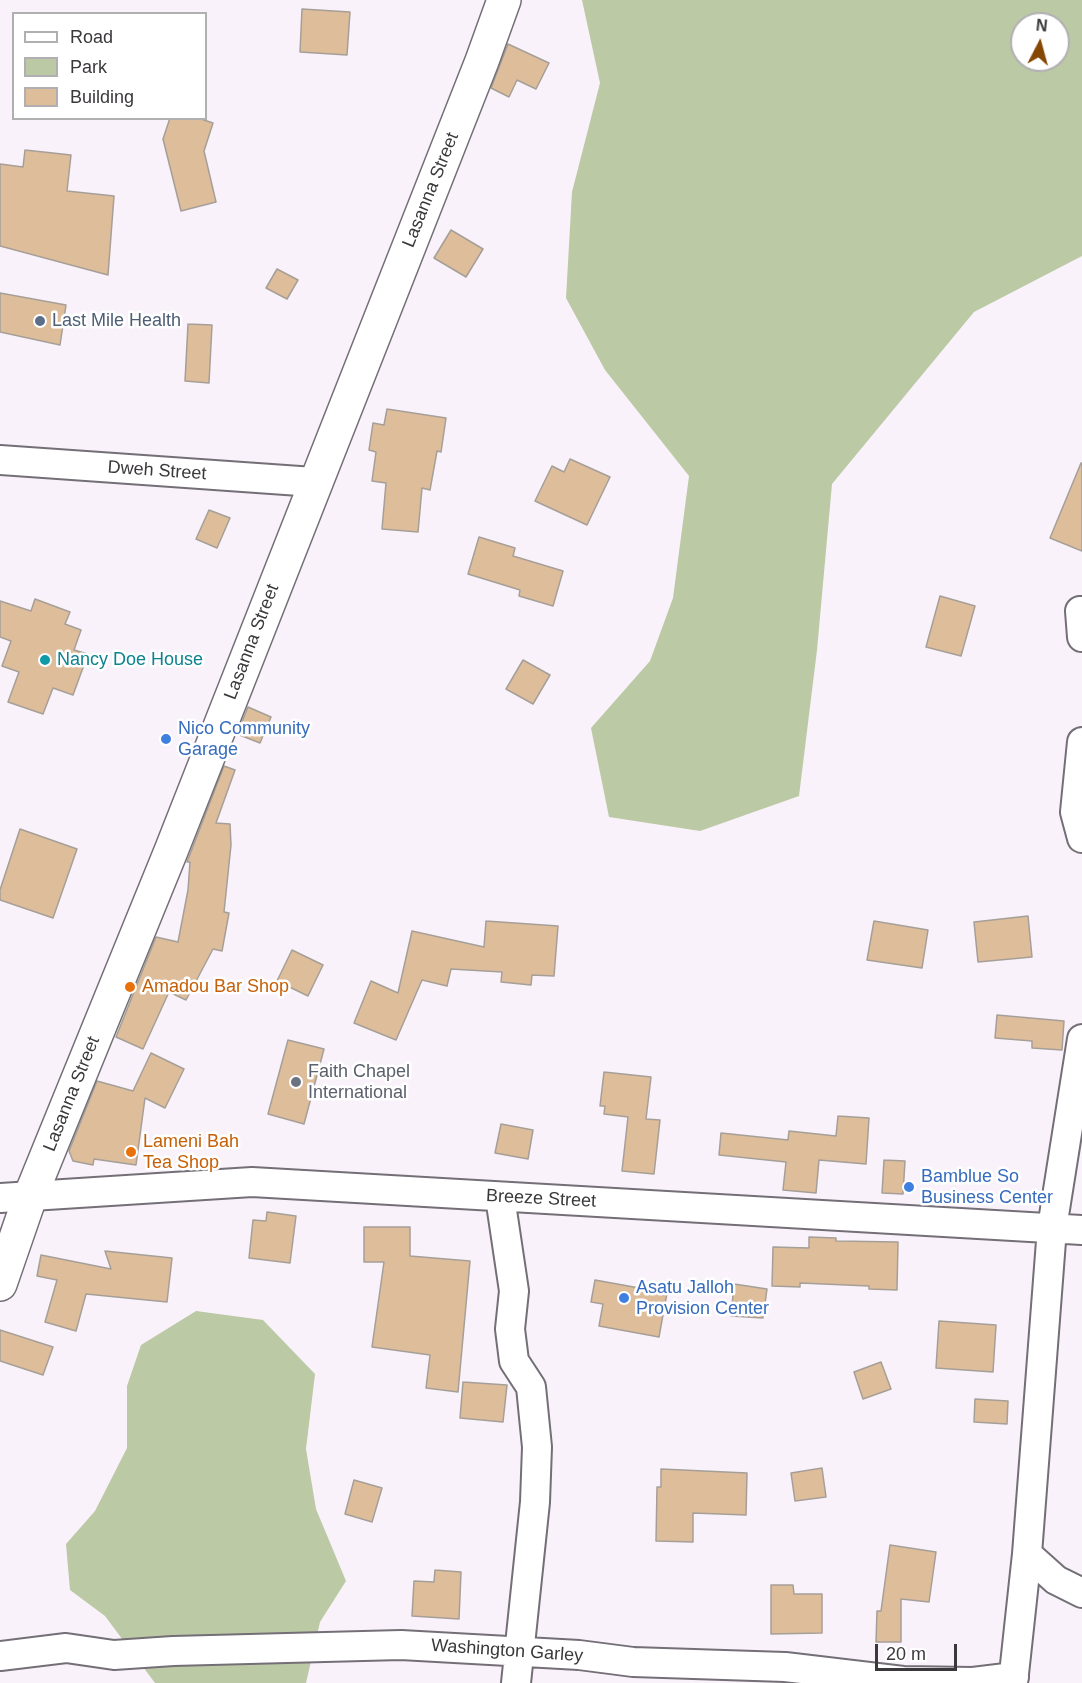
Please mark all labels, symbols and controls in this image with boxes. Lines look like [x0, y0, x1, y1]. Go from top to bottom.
legend [12, 12, 207, 120]
north arrow [1010, 12, 1070, 72]
text: N [1035, 17, 1048, 35]
text: Road [70, 27, 113, 47]
text: Park [70, 57, 107, 77]
text: Building [70, 87, 134, 107]
street label: Lasanna Street [398, 129, 464, 251]
place label: Last Mile Health [52, 310, 181, 332]
marker: Last Mile Health [33, 314, 47, 328]
street label: Dweh Street [107, 457, 207, 485]
street label: Lasanna Street [220, 581, 284, 703]
place label: Nancy Doe House [57, 649, 203, 671]
marker: Nancy Doe House [38, 653, 52, 667]
place label: Nico Community Garage [178, 718, 310, 760]
marker: Nico Community Garage [159, 732, 173, 746]
place label: Amadou Bar Shop [142, 976, 289, 998]
marker: Amadou Bar Shop [123, 980, 137, 994]
street label: Lasanna Street [39, 1033, 105, 1155]
place label: Faith Chapel International [308, 1061, 410, 1104]
marker: Faith Chapel International [289, 1075, 303, 1089]
place label: Lameni Bah Tea Shop [143, 1131, 239, 1174]
marker: Lameni Bah Tea Shop [124, 1145, 138, 1159]
place label: Bamblue So Business Center [921, 1166, 1053, 1208]
marker: Bamblue So Business Center [902, 1180, 916, 1194]
street label: Breeze Street [485, 1185, 597, 1213]
place label: Asatu Jalloh Provision Center [636, 1277, 769, 1320]
marker: Asatu Jalloh Provision Center [617, 1291, 631, 1305]
scale bar [878, 1632, 960, 1670]
street label: Washington Garley [430, 1635, 584, 1667]
text: 20 m [886, 1644, 926, 1664]

